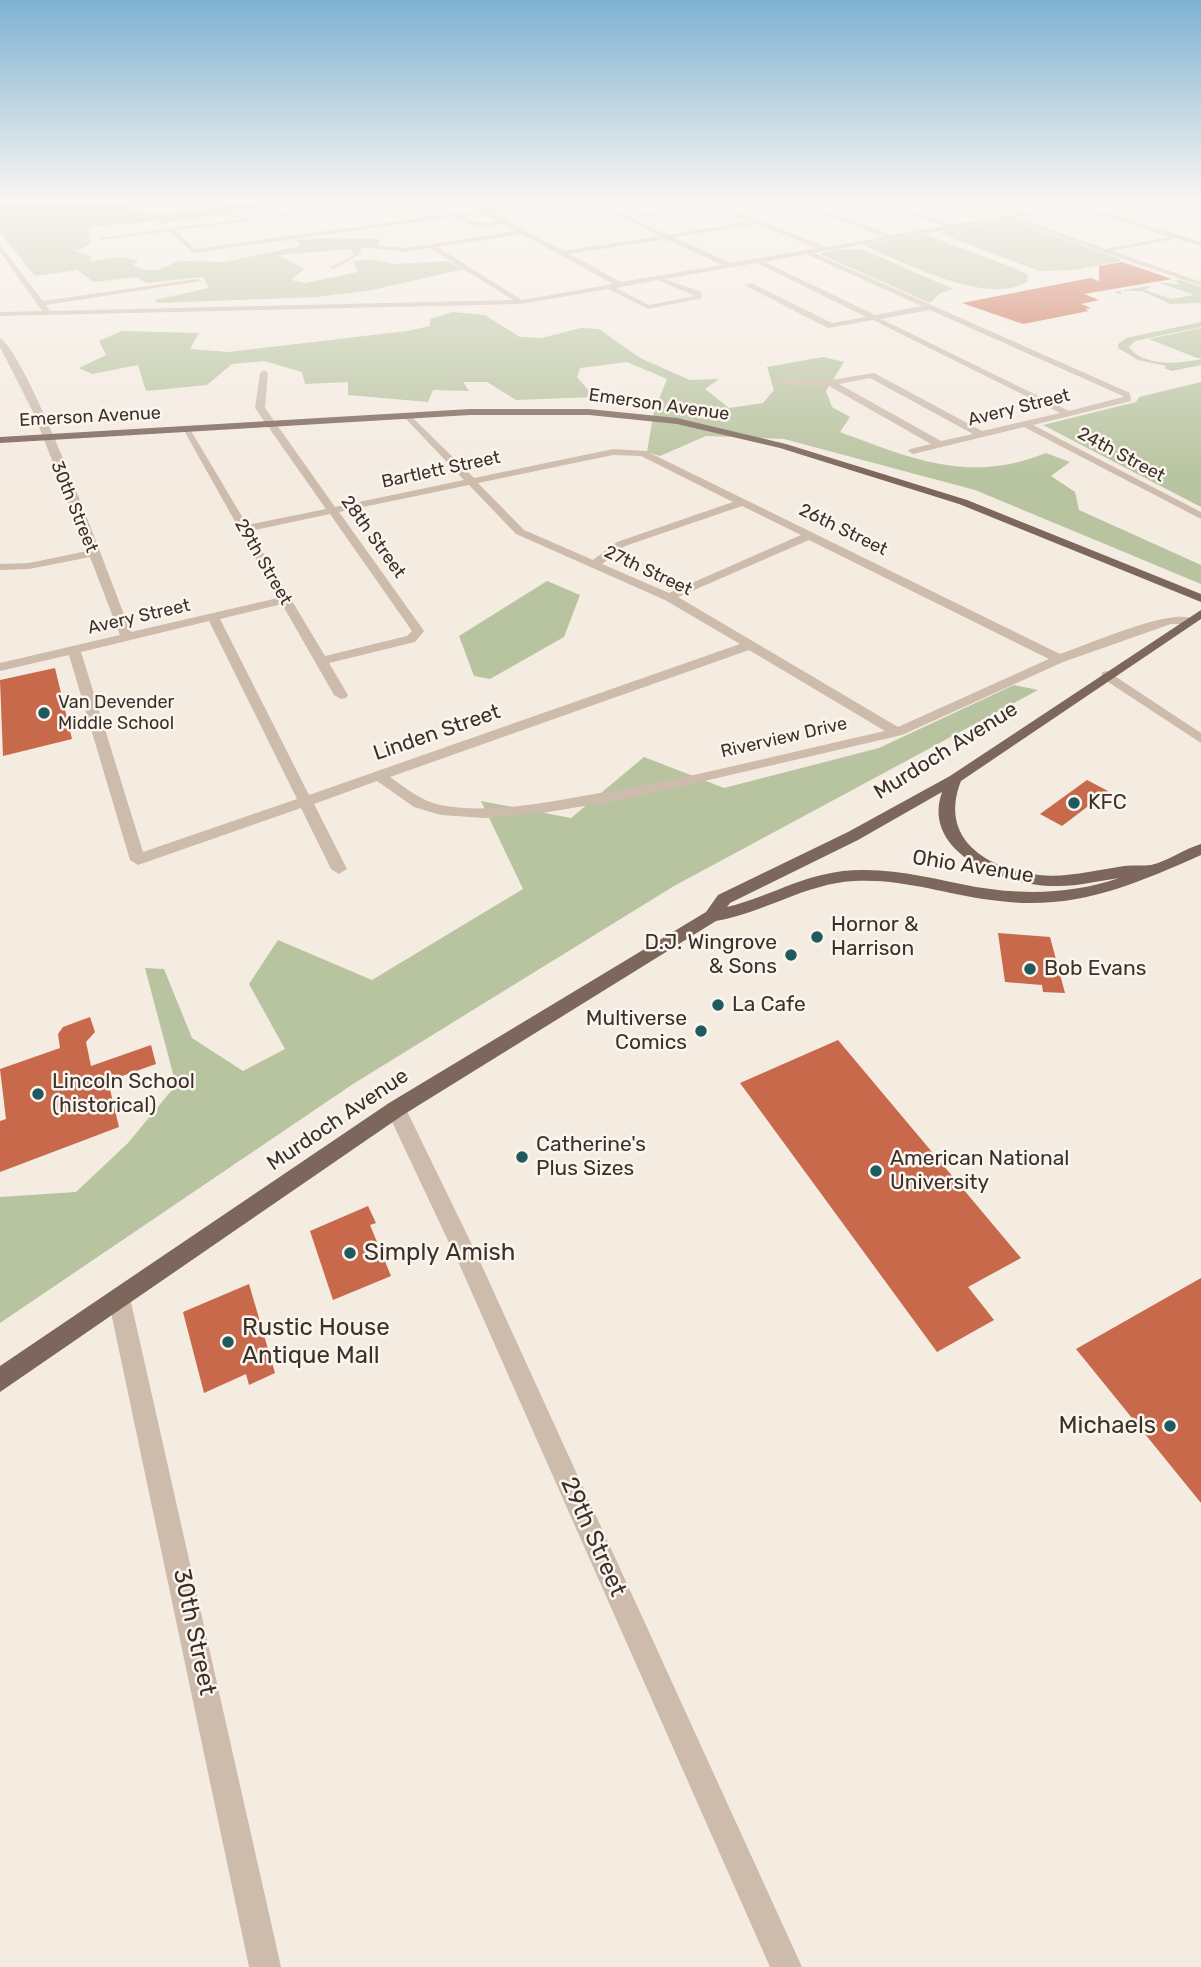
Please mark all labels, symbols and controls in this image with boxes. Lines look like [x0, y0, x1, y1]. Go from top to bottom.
street label: Emerson Avenue [587, 384, 731, 426]
street label: Avery Street [966, 385, 1072, 431]
street label: Emerson Avenue [19, 403, 161, 431]
street label: 24th Street [1074, 423, 1168, 487]
street label: Bartlett Street [380, 447, 502, 493]
street label: 30th Street [46, 458, 102, 556]
street label: 28th Street [336, 492, 410, 582]
street label: 26th Street [795, 499, 891, 561]
street label: 29th Street [230, 515, 296, 609]
street label: 27th Street [601, 541, 695, 601]
street label: Avery Street [86, 595, 192, 639]
place label: Van Devender Middle School [58, 692, 174, 734]
street label: Murdoch Avenue [869, 697, 1023, 805]
street label: Linden Street [370, 700, 504, 766]
marker: Van Devender Middle School [36, 705, 52, 721]
street label: Riverview Drive [719, 713, 849, 763]
place label: KFC [1088, 790, 1127, 816]
marker: KFC [1066, 795, 1082, 811]
street label: Ohio Avenue [910, 845, 1036, 889]
place label: Hornor & Harrison [831, 912, 919, 962]
marker: Hornor & Harrison [809, 929, 825, 945]
place label: D.J. Wingrove & Sons [645, 930, 777, 980]
marker: D.J. Wingrove & Sons [783, 947, 799, 963]
place label: Bob Evans [1044, 956, 1146, 982]
marker: Bob Evans [1022, 961, 1038, 977]
place label: La Cafe [732, 992, 806, 1018]
marker: La Cafe [710, 997, 726, 1013]
place label: Multiverse Comics [586, 1006, 687, 1056]
marker: Multiverse Comics [693, 1023, 709, 1039]
street label: Murdoch Avenue [263, 1064, 413, 1176]
place label: Lincoln School (historical) [52, 1069, 195, 1119]
marker: Lincoln School (historical) [30, 1086, 46, 1102]
place label: Catherine's Plus Sizes [536, 1132, 646, 1182]
place label: American National University [890, 1146, 1069, 1196]
marker: Catherine's Plus Sizes [514, 1149, 530, 1165]
marker: American National University [868, 1163, 884, 1179]
place label: Simply Amish [364, 1239, 515, 1267]
marker: Simply Amish [342, 1245, 358, 1261]
place label: Rustic House Antique Mall [242, 1314, 390, 1370]
marker: Rustic House Antique Mall [220, 1334, 236, 1350]
place label: Michaels [1059, 1412, 1156, 1440]
marker: Michaels [1162, 1418, 1178, 1434]
street label: 29th Street [554, 1473, 632, 1601]
street label: 30th Street [167, 1566, 221, 1698]

